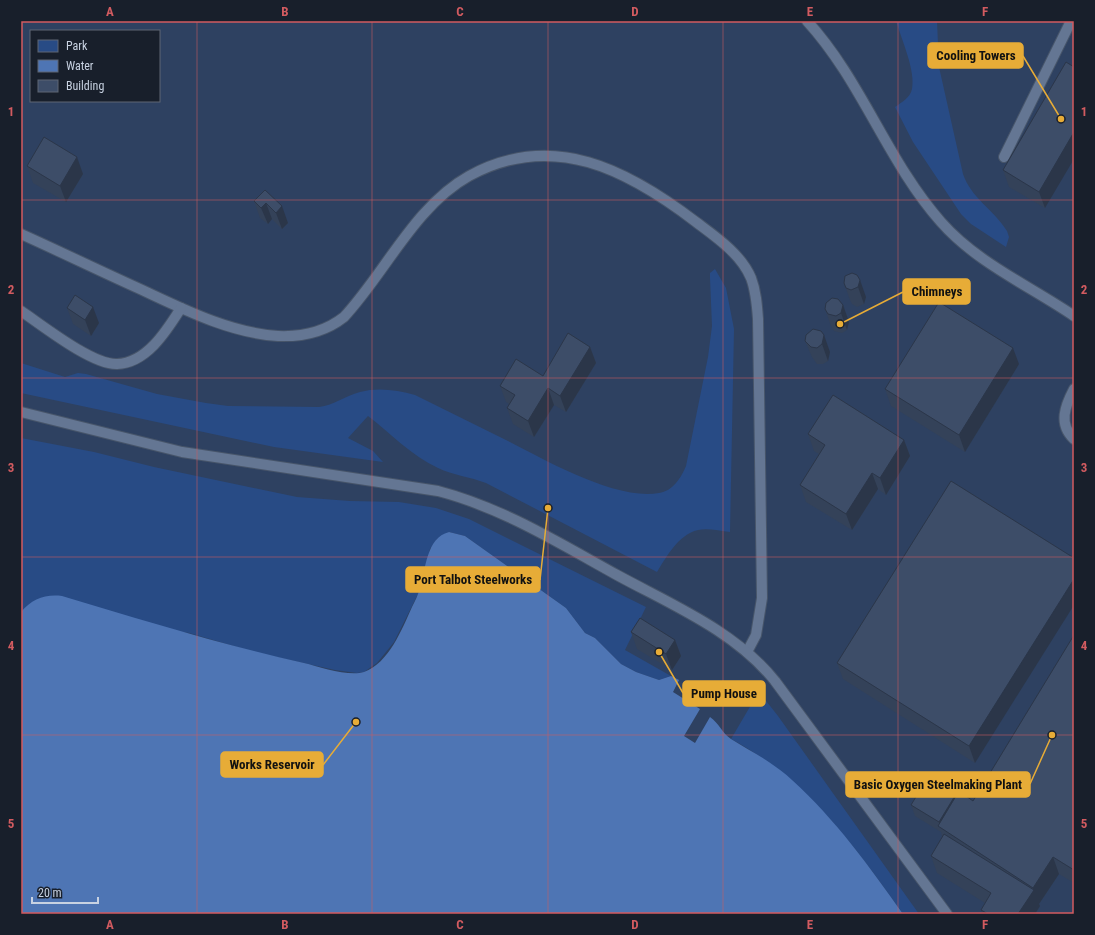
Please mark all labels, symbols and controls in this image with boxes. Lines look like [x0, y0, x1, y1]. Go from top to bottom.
text: A [106, 4, 114, 19]
text: B [281, 4, 289, 19]
text: C [456, 4, 464, 19]
text: D [631, 4, 639, 19]
text: E [807, 4, 814, 19]
text: F [982, 4, 988, 19]
legend [30, 30, 160, 102]
text: Park [66, 39, 88, 53]
callout: Cooling Towers [928, 43, 1023, 68]
text: Cooling Towers [936, 48, 1016, 63]
text: Water [66, 59, 94, 73]
text: Building [66, 79, 104, 93]
text: 1 [8, 104, 14, 119]
text: 1 [1081, 104, 1087, 119]
callout: Chimneys [903, 279, 970, 304]
text: 2 [8, 282, 15, 297]
text: 2 [1081, 282, 1088, 297]
text: Chimneys [912, 284, 963, 299]
text: 3 [8, 460, 14, 475]
text: 3 [1081, 460, 1087, 475]
callout: Port Talbot Steelworks [406, 567, 540, 592]
text: Port Talbot Steelworks [414, 572, 532, 587]
text: 4 [8, 638, 15, 653]
text: 4 [1081, 638, 1088, 653]
callout: Pump House [683, 681, 765, 706]
text: Pump House [691, 686, 757, 701]
callout: Works Reservoir [221, 752, 323, 777]
text: Works Reservoir [229, 757, 315, 772]
callout: Basic Oxygen Steelmaking Plant [846, 772, 1030, 797]
text: Basic Oxygen Steelmaking Plant [854, 777, 1022, 792]
text: 5 [8, 816, 15, 831]
text: 5 [1081, 816, 1088, 831]
scale bar [32, 879, 98, 905]
text: 20 m [38, 886, 62, 900]
text: A [106, 917, 114, 932]
text: B [281, 917, 289, 932]
text: C [456, 917, 464, 932]
text: D [631, 917, 639, 932]
text: E [807, 917, 814, 932]
text: F [982, 917, 988, 932]

